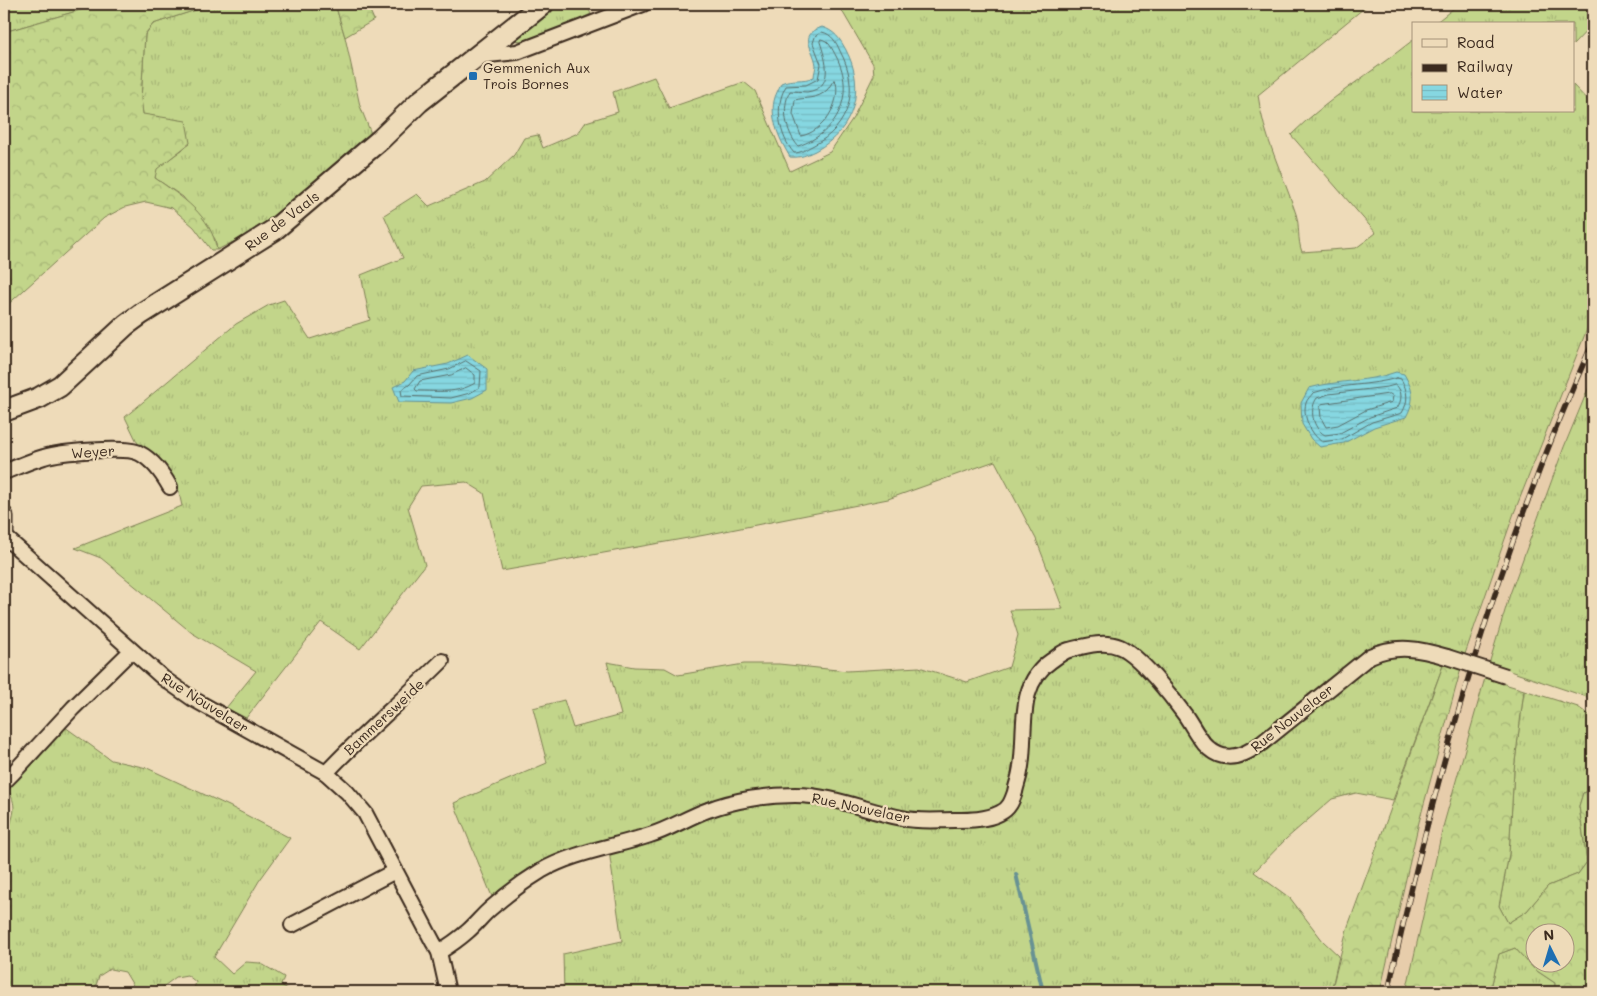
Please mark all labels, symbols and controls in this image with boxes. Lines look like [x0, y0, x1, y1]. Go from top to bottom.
legend [1412, 22, 1574, 112]
text: Road [1457, 32, 1494, 52]
text: Railway [1457, 56, 1513, 76]
place label: Gemmenich Aux Trois Bornes [483, 58, 590, 93]
marker: Gemmenich Aux Trois Bornes [467, 70, 479, 82]
text: Water [1457, 82, 1503, 102]
street label: Rue de Vaals [241, 186, 323, 255]
street label: Weyer [70, 440, 116, 463]
street label: Rue Nouvelaer [158, 668, 253, 737]
street label: Bammersweide [339, 674, 428, 759]
street label: Rue Nouvelaer [1246, 679, 1337, 756]
street label: Rue Nouvelaer [810, 788, 912, 827]
north arrow [1524, 924, 1574, 974]
text: N [1543, 925, 1555, 944]

